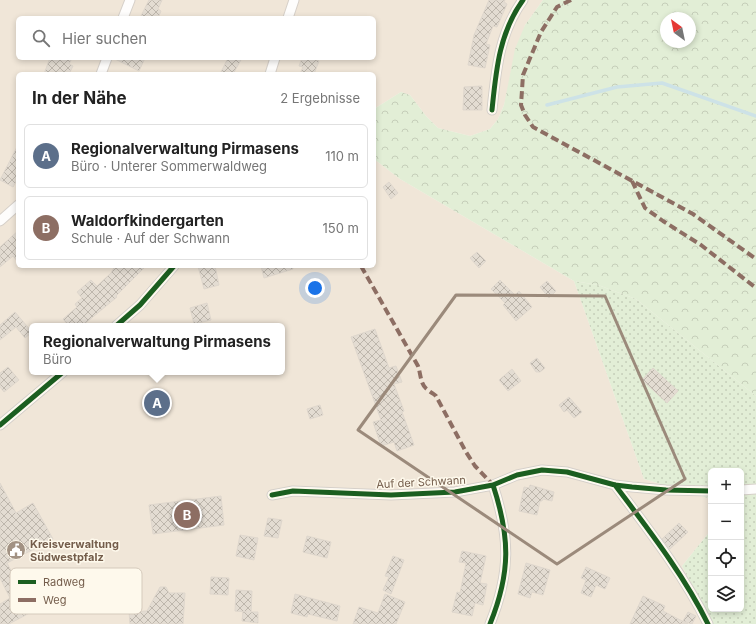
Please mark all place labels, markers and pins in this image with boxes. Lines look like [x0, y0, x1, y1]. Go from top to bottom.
pin: A [144, 388, 170, 418]
pin: B [174, 500, 200, 530]
place label: Kreisverwaltung Südwestpfalz [30, 537, 119, 564]
public building icon: Kreisverwaltung Südwestpfalz [5, 539, 27, 561]

